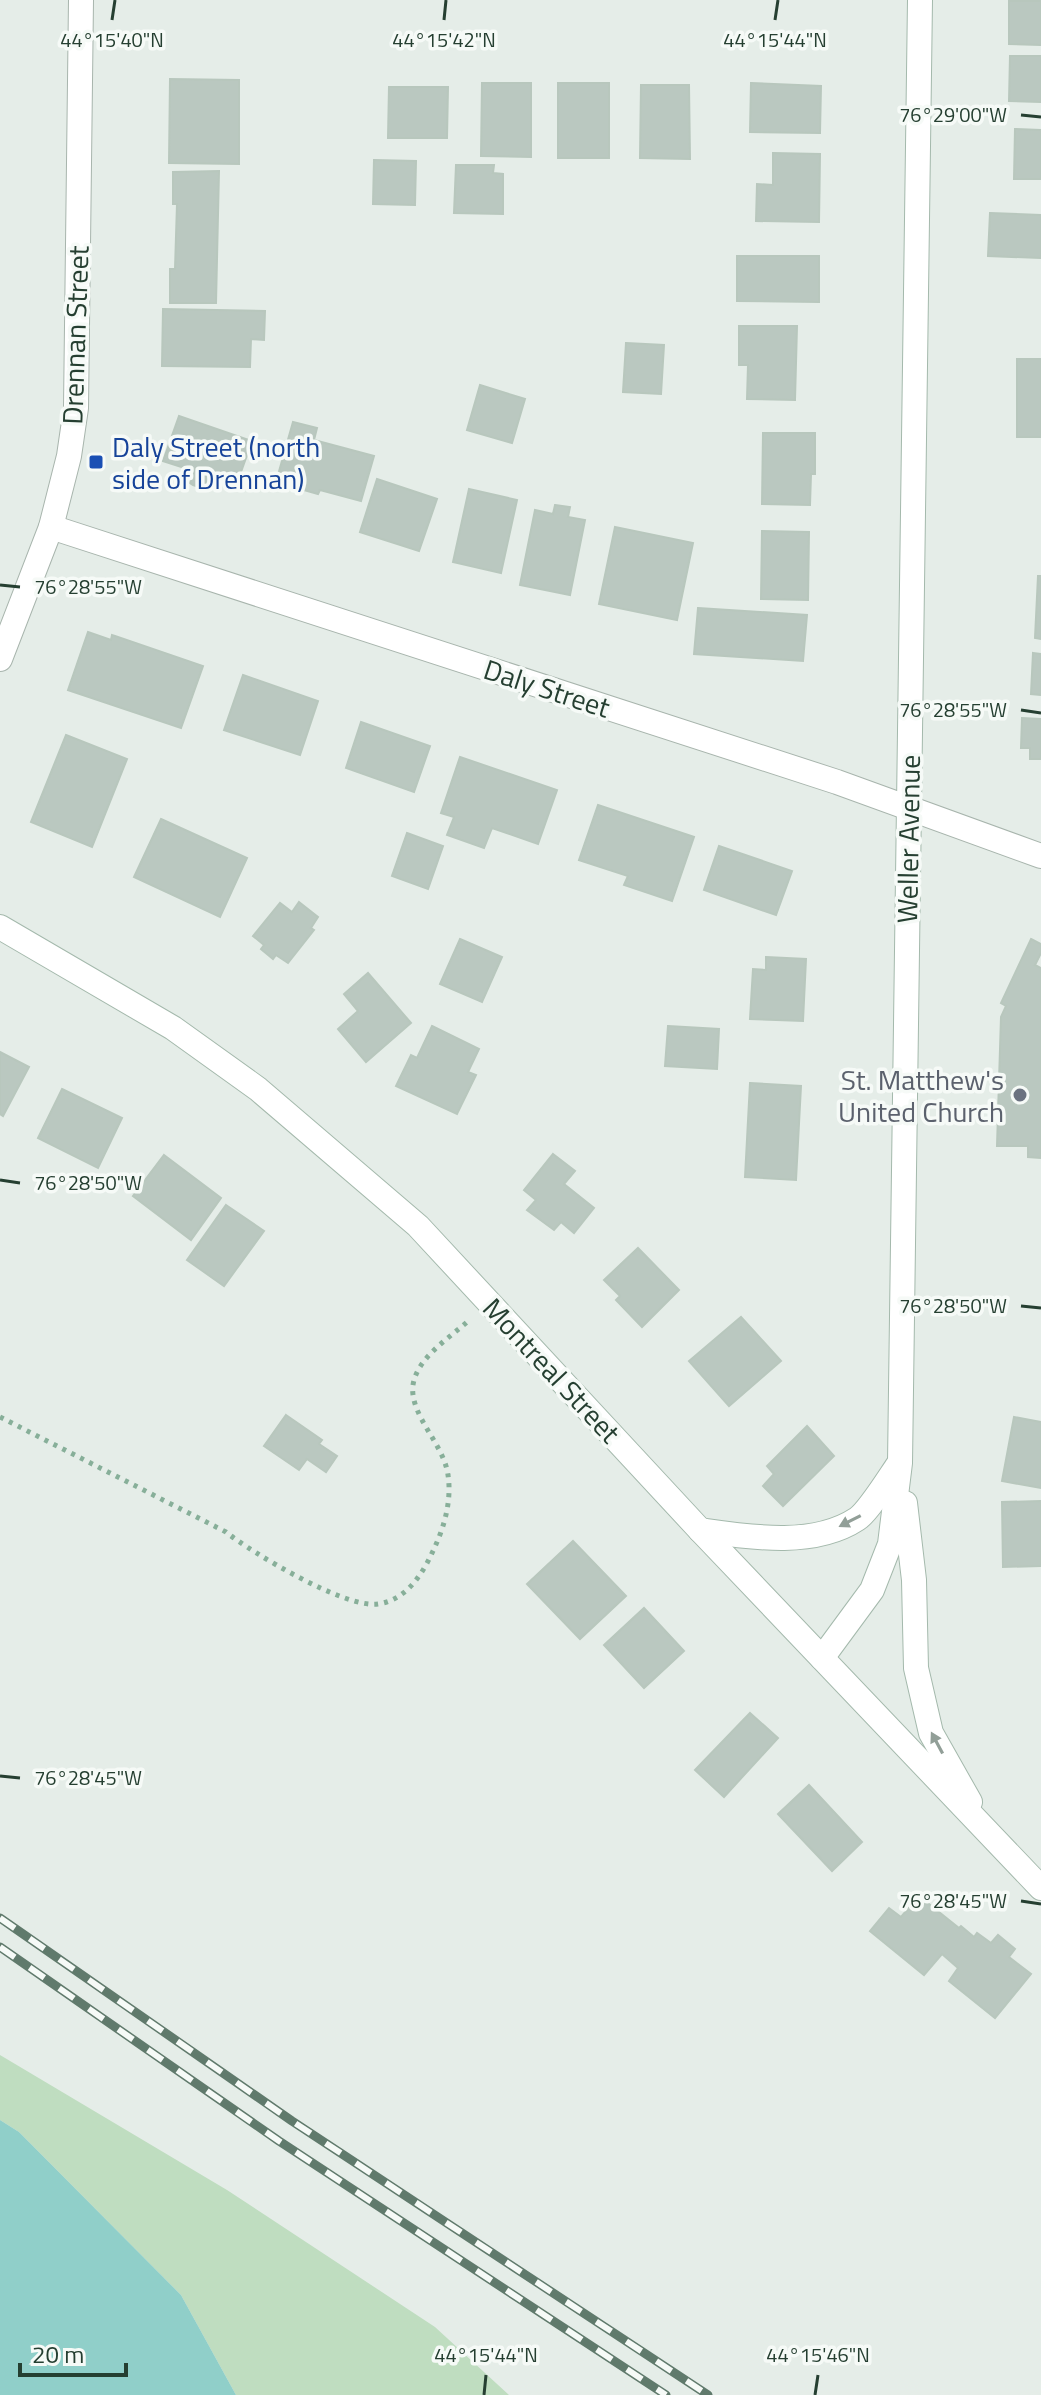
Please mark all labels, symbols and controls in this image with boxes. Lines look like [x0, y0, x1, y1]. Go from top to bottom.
text: 44°15'40"N [60, 24, 164, 55]
text: 44°15'42"N [392, 24, 496, 55]
text: 44°15'44"N [723, 24, 827, 55]
text: 76°29'00"W [899, 99, 1007, 130]
street label: Drennan Street [50, 245, 100, 425]
place label: Daly Street (north side of Drennan) [112, 425, 320, 500]
marker: Daly Street (north side of Drennan) [87, 453, 105, 471]
text: 76°28'55"W [34, 571, 142, 602]
street label: Daly Street [478, 647, 616, 729]
text: 76°28'55"W [899, 694, 1007, 725]
street label: Weller Avenue [885, 754, 931, 924]
place label: St. Matthew's United Church [838, 1058, 1004, 1133]
marker: St. Matthew's United Church [1011, 1086, 1029, 1104]
text: 76°28'50"W [34, 1167, 142, 1198]
street label: Montreal Street [473, 1288, 631, 1453]
text: 76°28'50"W [899, 1290, 1007, 1321]
one-way arrow [838, 1514, 861, 1528]
one-way arrow [930, 1732, 944, 1754]
text: 76°28'45"W [34, 1762, 142, 1793]
text: 76°28'45"W [899, 1885, 1007, 1916]
scale bar [20, 2327, 126, 2377]
text: 20 m [32, 2336, 84, 2372]
text: 44°15'44"N [434, 2339, 538, 2370]
text: 44°15'46"N [766, 2339, 870, 2370]

